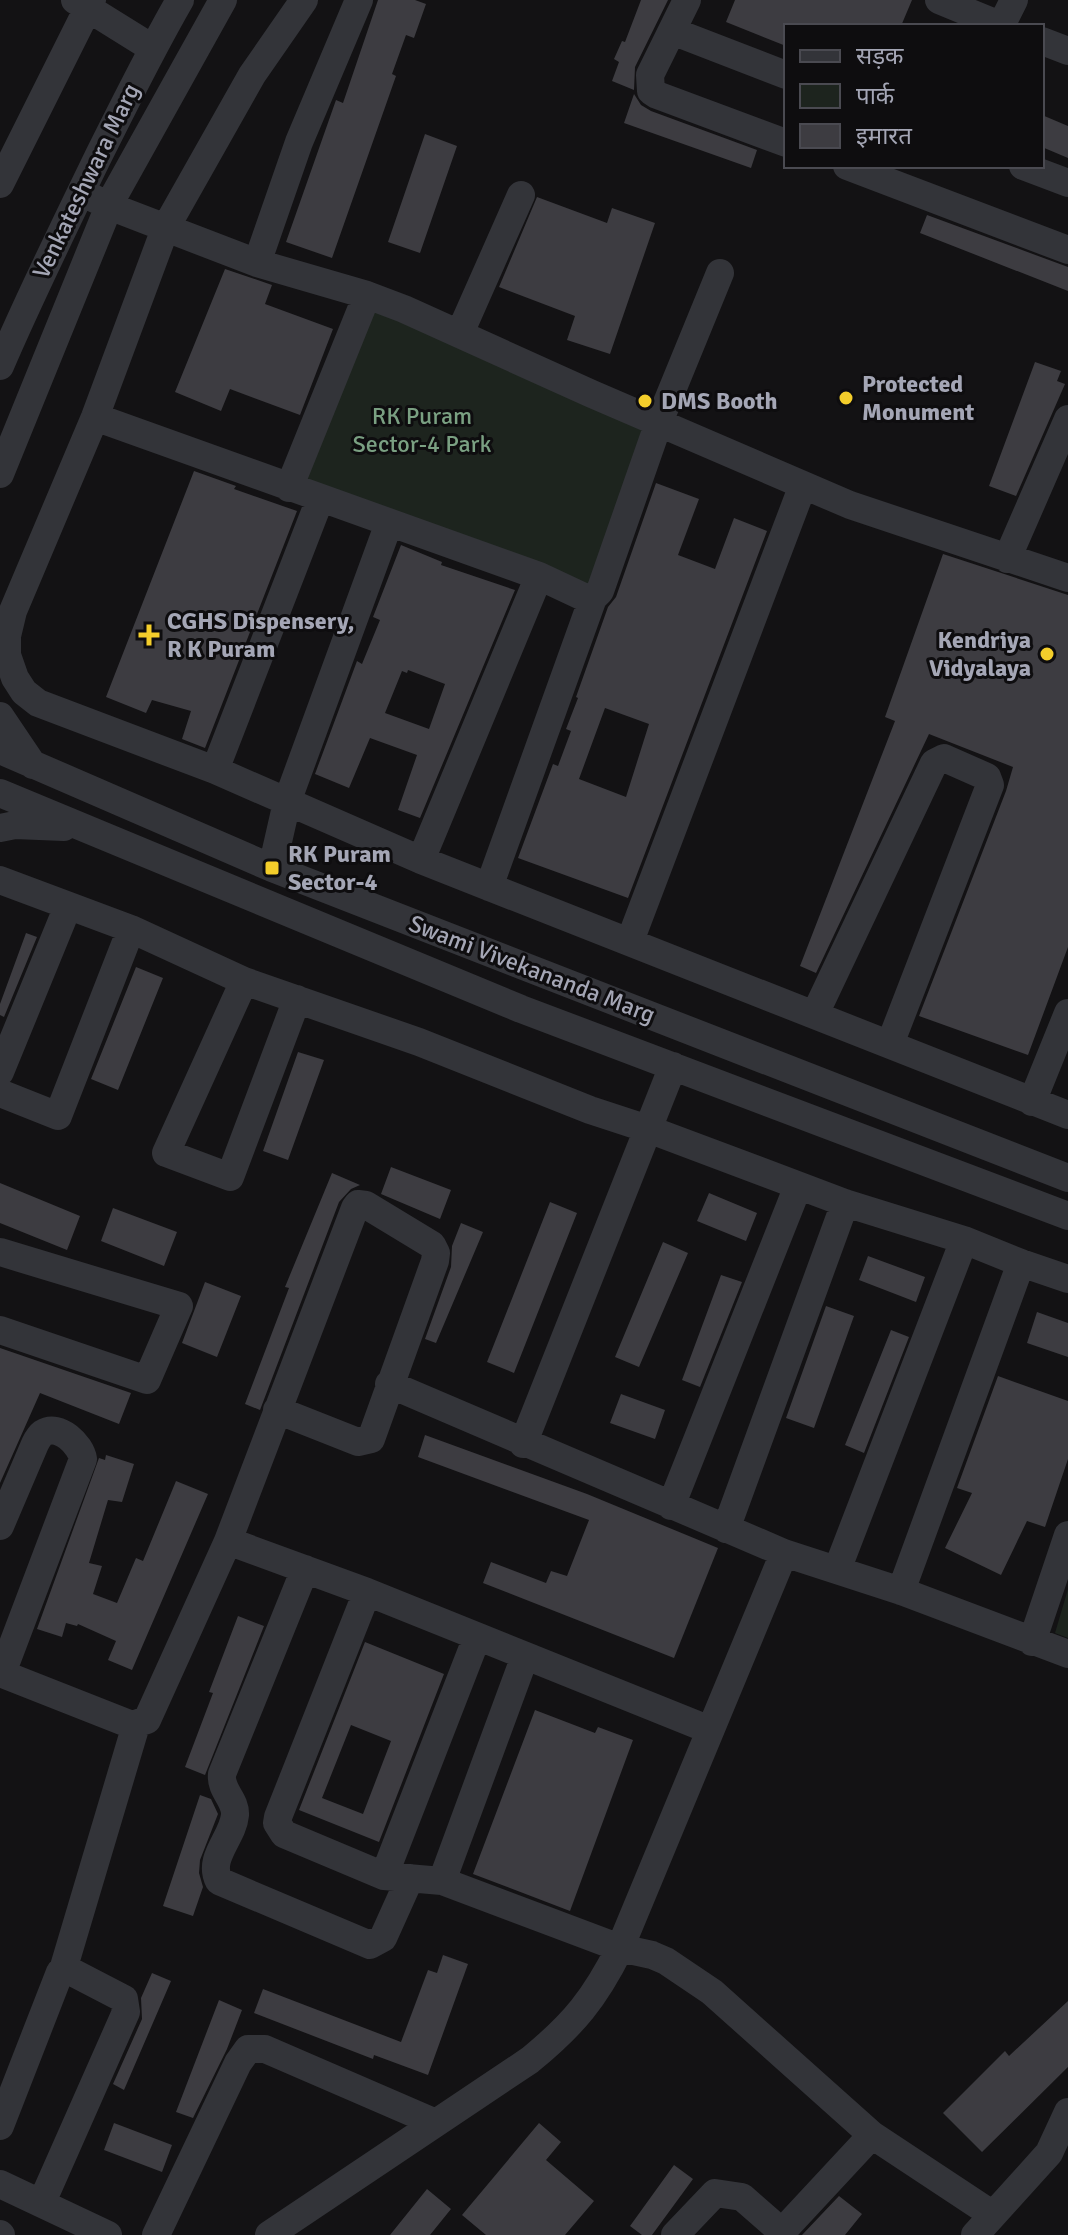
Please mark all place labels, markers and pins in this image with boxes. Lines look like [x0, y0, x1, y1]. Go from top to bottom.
place label: Protected Monument [862, 369, 974, 427]
place label: DMS Booth [661, 386, 777, 416]
marker: Protected Monument [837, 389, 855, 407]
marker: DMS Booth [636, 392, 654, 410]
place label: CGHS Dispensery, R K Puram [167, 606, 355, 664]
marker: CGHS Dispensery, R K Puram [138, 624, 160, 646]
place label: Kendriya Vidyalaya [929, 625, 1031, 683]
marker: Kendriya Vidyalaya [1038, 645, 1056, 663]
place label: RK Puram Sector-4 [288, 839, 391, 897]
marker: RK Puram Sector-4 [263, 859, 281, 877]

